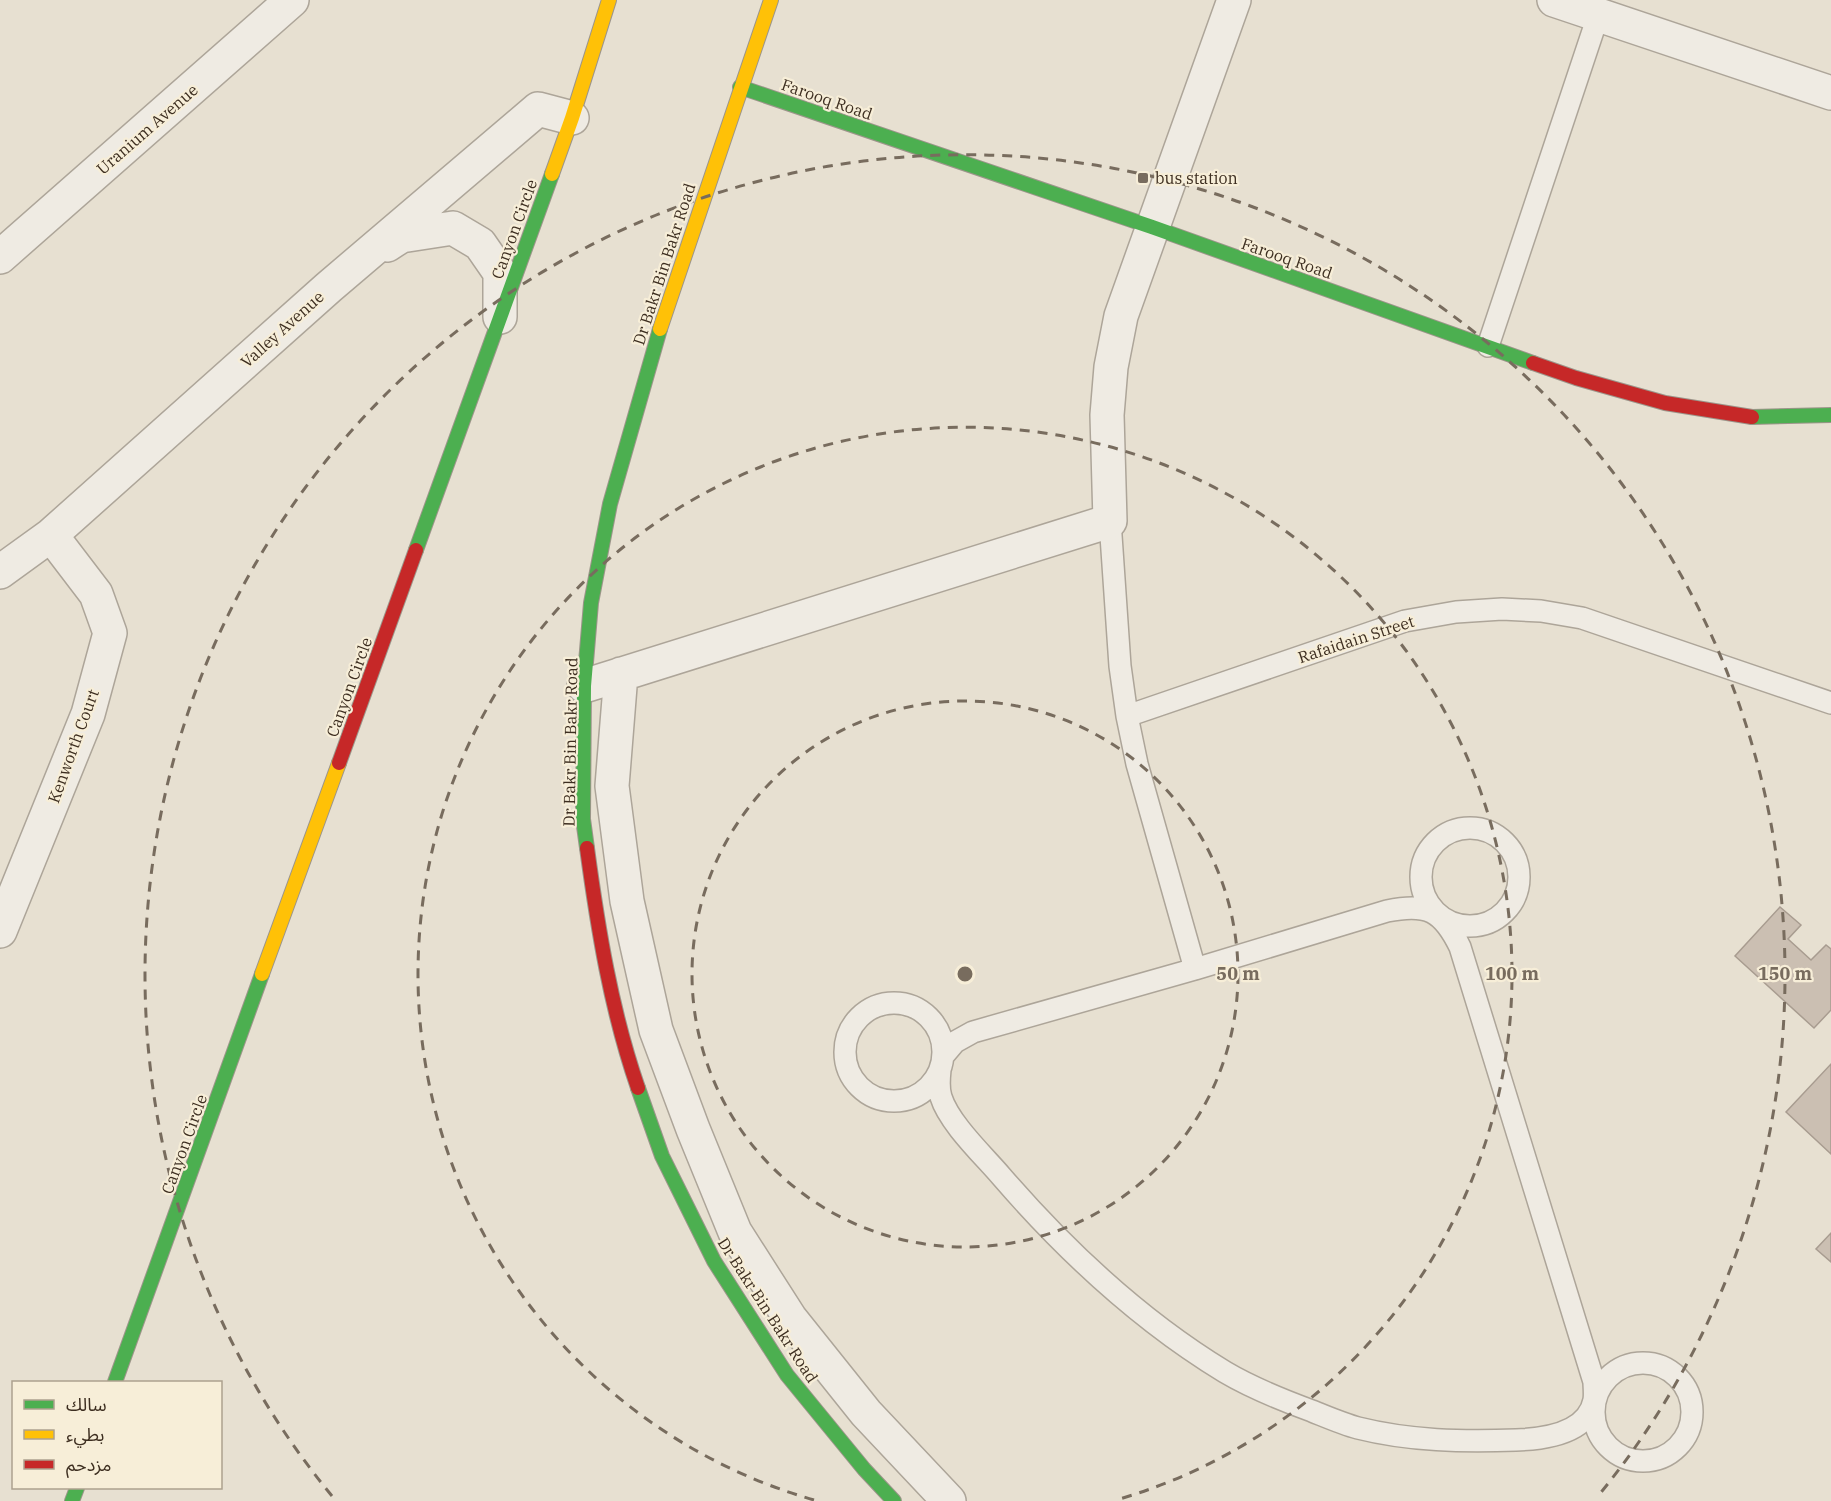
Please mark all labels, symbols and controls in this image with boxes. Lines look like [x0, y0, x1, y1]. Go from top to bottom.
street label: Farooq Road [779, 74, 875, 124]
street label: Uranium Avenue [92, 79, 202, 179]
place label: bus station [1155, 168, 1238, 188]
marker: bus station [1136, 171, 1150, 185]
street label: Canyon Circle [487, 176, 541, 282]
street label: Dr Bakr Bin Bakr Road [628, 180, 700, 348]
street label: Farooq Road [1239, 233, 1335, 283]
street label: Valley Avenue [236, 286, 328, 372]
street label: Rafaidain Street [1295, 611, 1417, 667]
street label: Canyon Circle [322, 634, 376, 740]
street label: Dr Bakr Bin Bakr Road [559, 657, 581, 827]
street label: Kenworth Court [43, 686, 103, 806]
text: 50 m [1216, 962, 1260, 985]
text: 100 m [1485, 962, 1540, 985]
text: 150 m [1758, 962, 1813, 985]
centre of rings [955, 964, 975, 984]
street label: Canyon Circle [157, 1091, 211, 1197]
street label: Dr Bakr Bin Bakr Road [714, 1234, 823, 1387]
legend [12, 1381, 222, 1489]
text: سالك [66, 1393, 107, 1416]
text: بطيء [66, 1423, 104, 1448]
text: مزدحم [66, 1453, 111, 1478]

